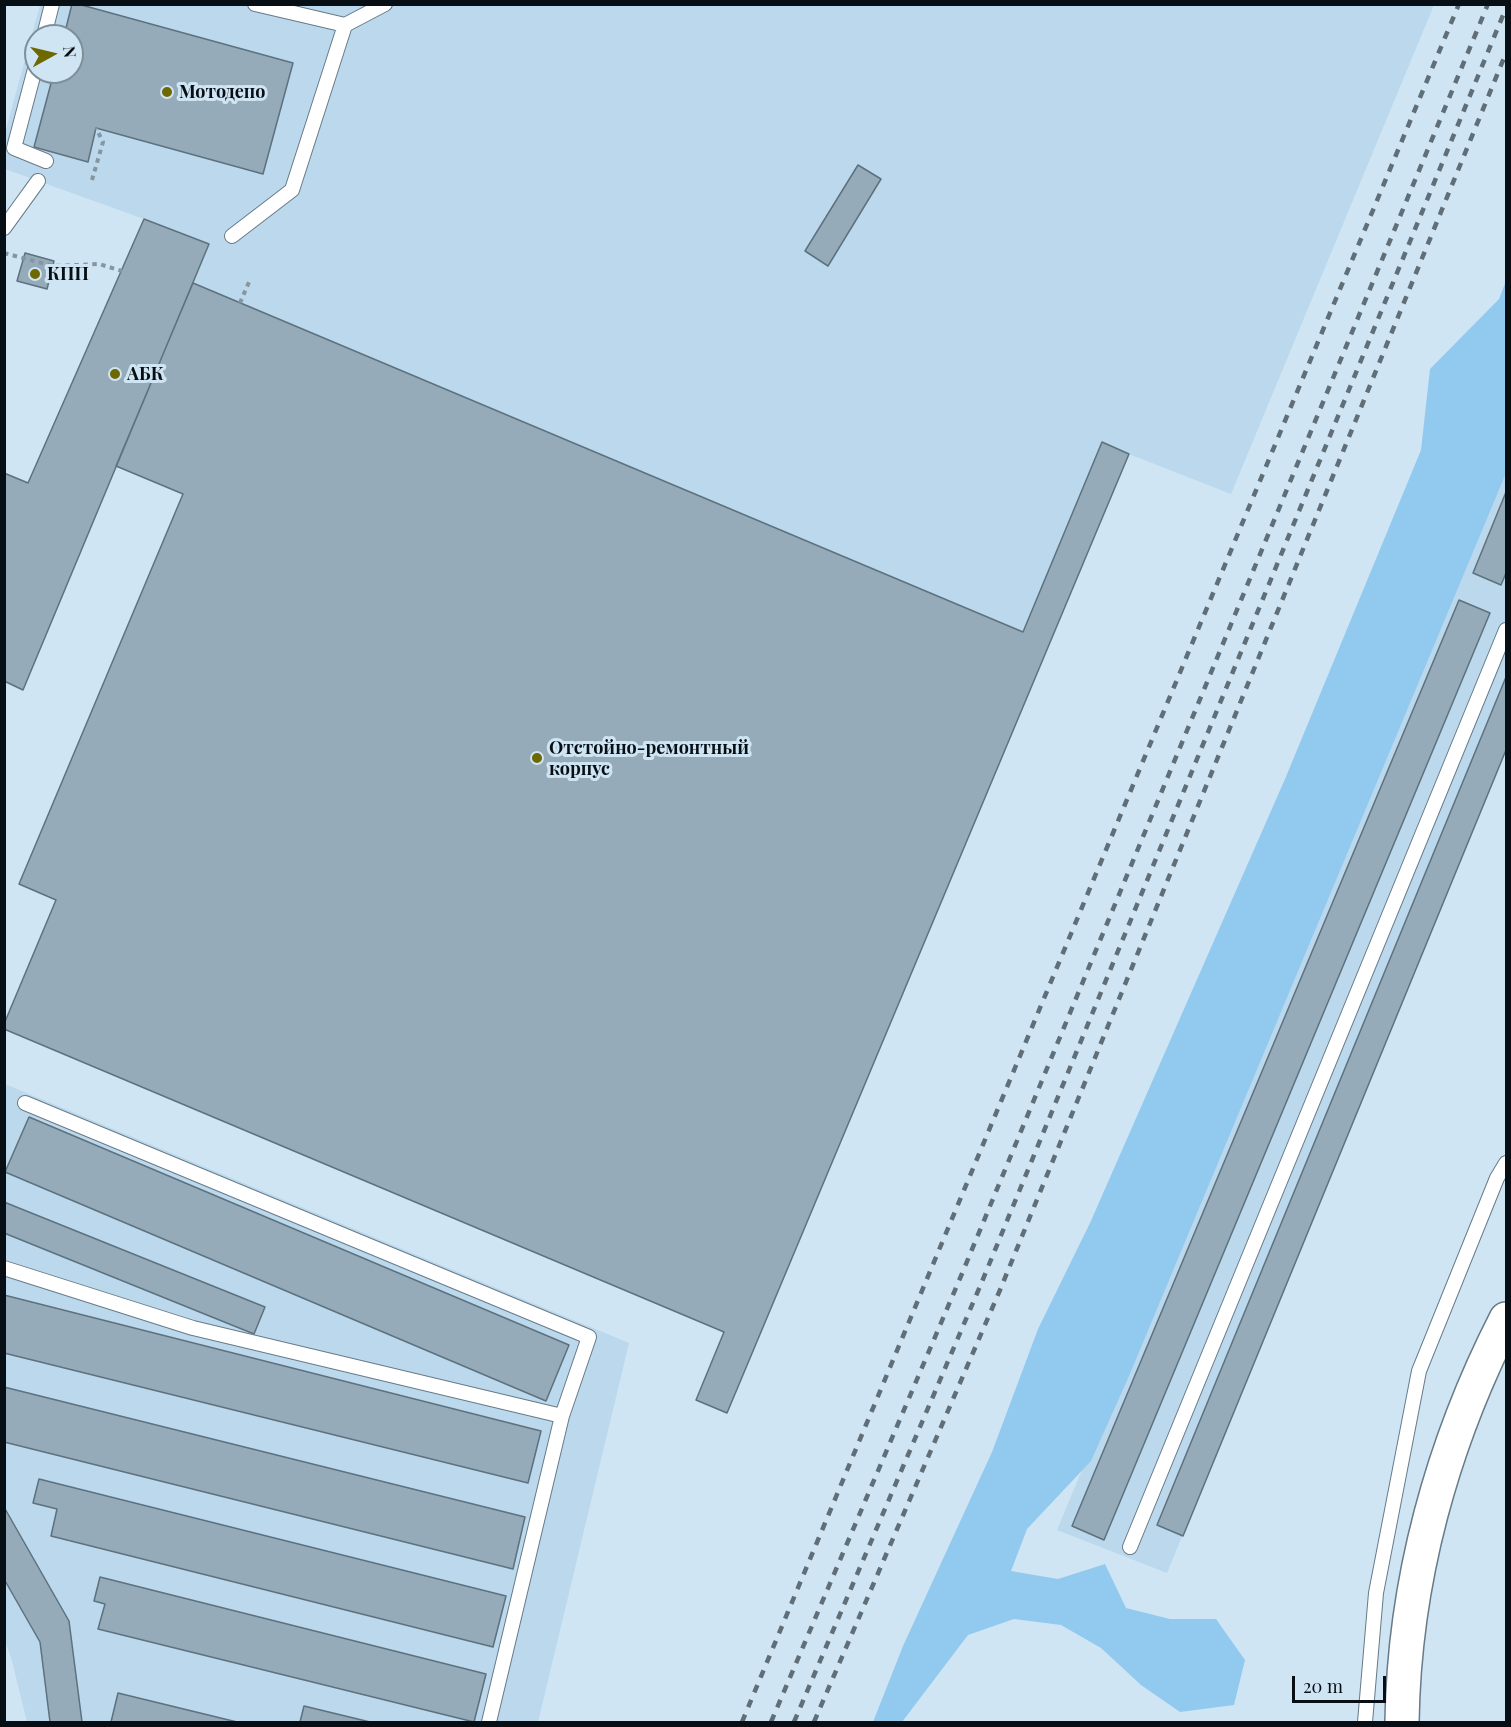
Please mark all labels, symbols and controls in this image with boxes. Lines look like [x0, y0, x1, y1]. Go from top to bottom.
north arrow [24, 24, 84, 84]
text: N [59, 45, 82, 59]
place label: Мотодепо [179, 81, 265, 103]
marker: Мотодепо [160, 85, 174, 99]
place label: КПП [47, 263, 89, 285]
marker: КПП [28, 267, 42, 281]
place label: АБК [127, 363, 164, 385]
marker: АБК [108, 367, 122, 381]
place label: Отстойно-ремонтный корпус [549, 737, 749, 780]
marker: Отстойно-ремонтный корпус [530, 751, 544, 765]
scale bar [1295, 1664, 1390, 1702]
text: 20 m [1303, 1674, 1343, 1698]

